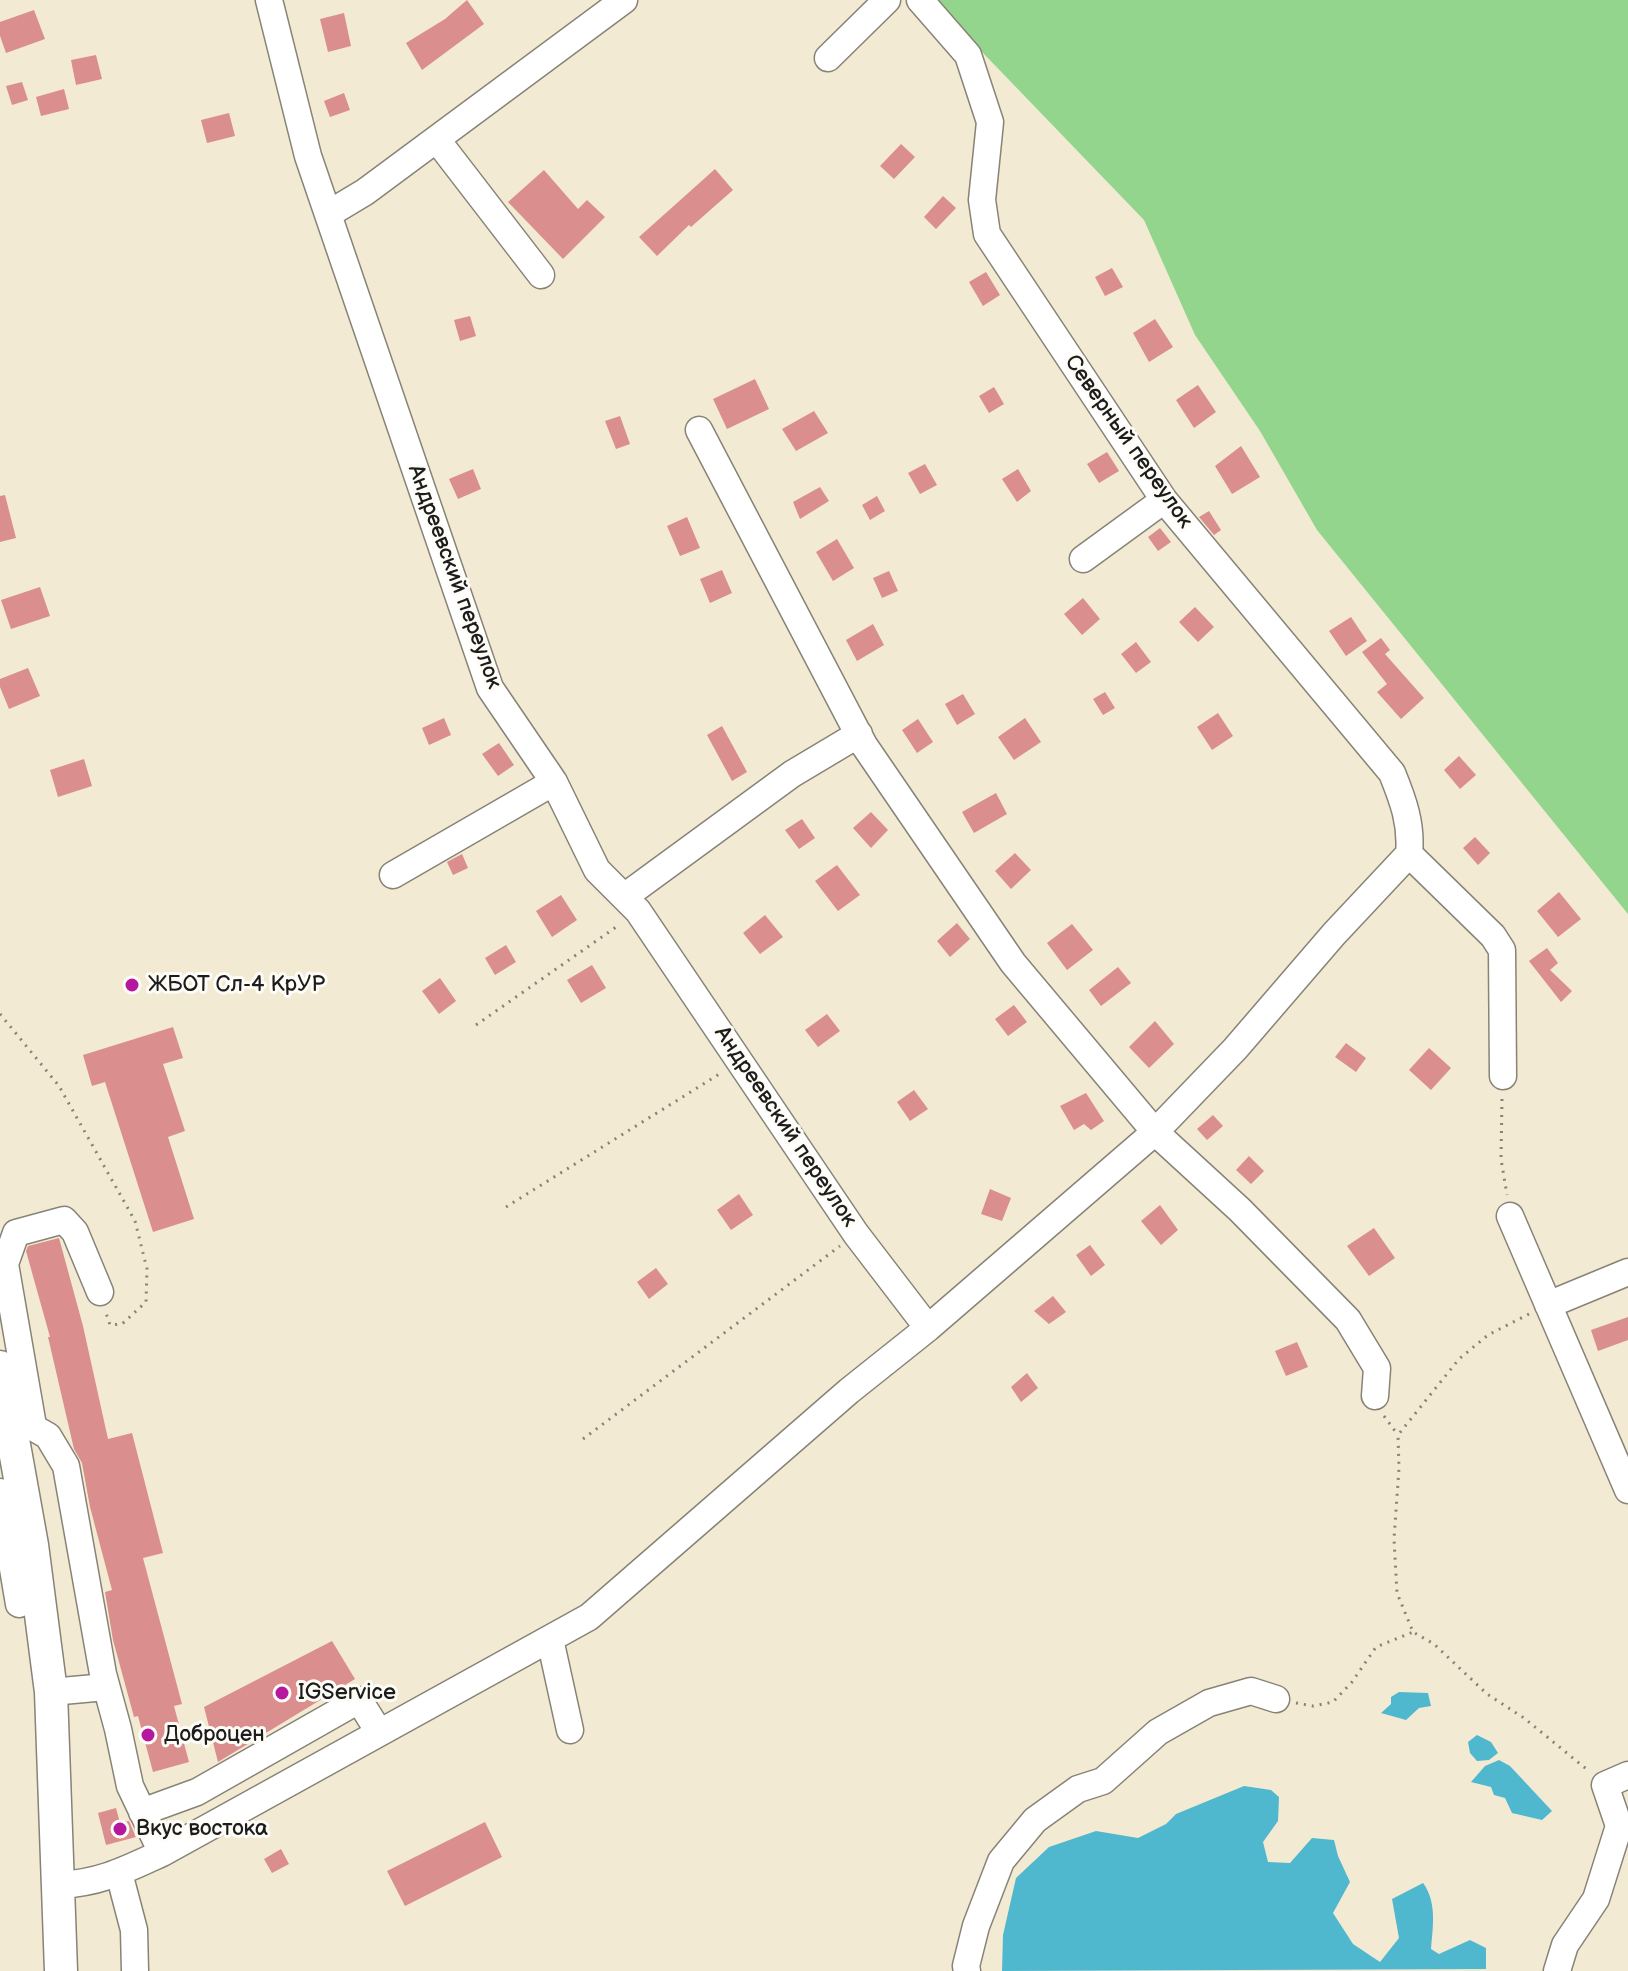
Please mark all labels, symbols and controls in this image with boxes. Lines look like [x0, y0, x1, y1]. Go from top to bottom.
street label: Северный переулок [1058, 350, 1198, 534]
street label: Андреевский переулок [401, 461, 507, 693]
place label: ЖБОТ Сл-4 КрУР [148, 972, 325, 998]
marker: ЖБОТ Сл-4 КрУР [123, 976, 141, 994]
street label: Андреевский переулок [708, 1022, 862, 1232]
place label: IGService [298, 1680, 396, 1706]
marker: IGService [273, 1684, 291, 1702]
place label: Доброцен [164, 1722, 265, 1748]
marker: Доброцен [139, 1726, 157, 1744]
place label: Вкус востока [136, 1816, 268, 1842]
marker: Вкус востока [111, 1820, 129, 1838]

